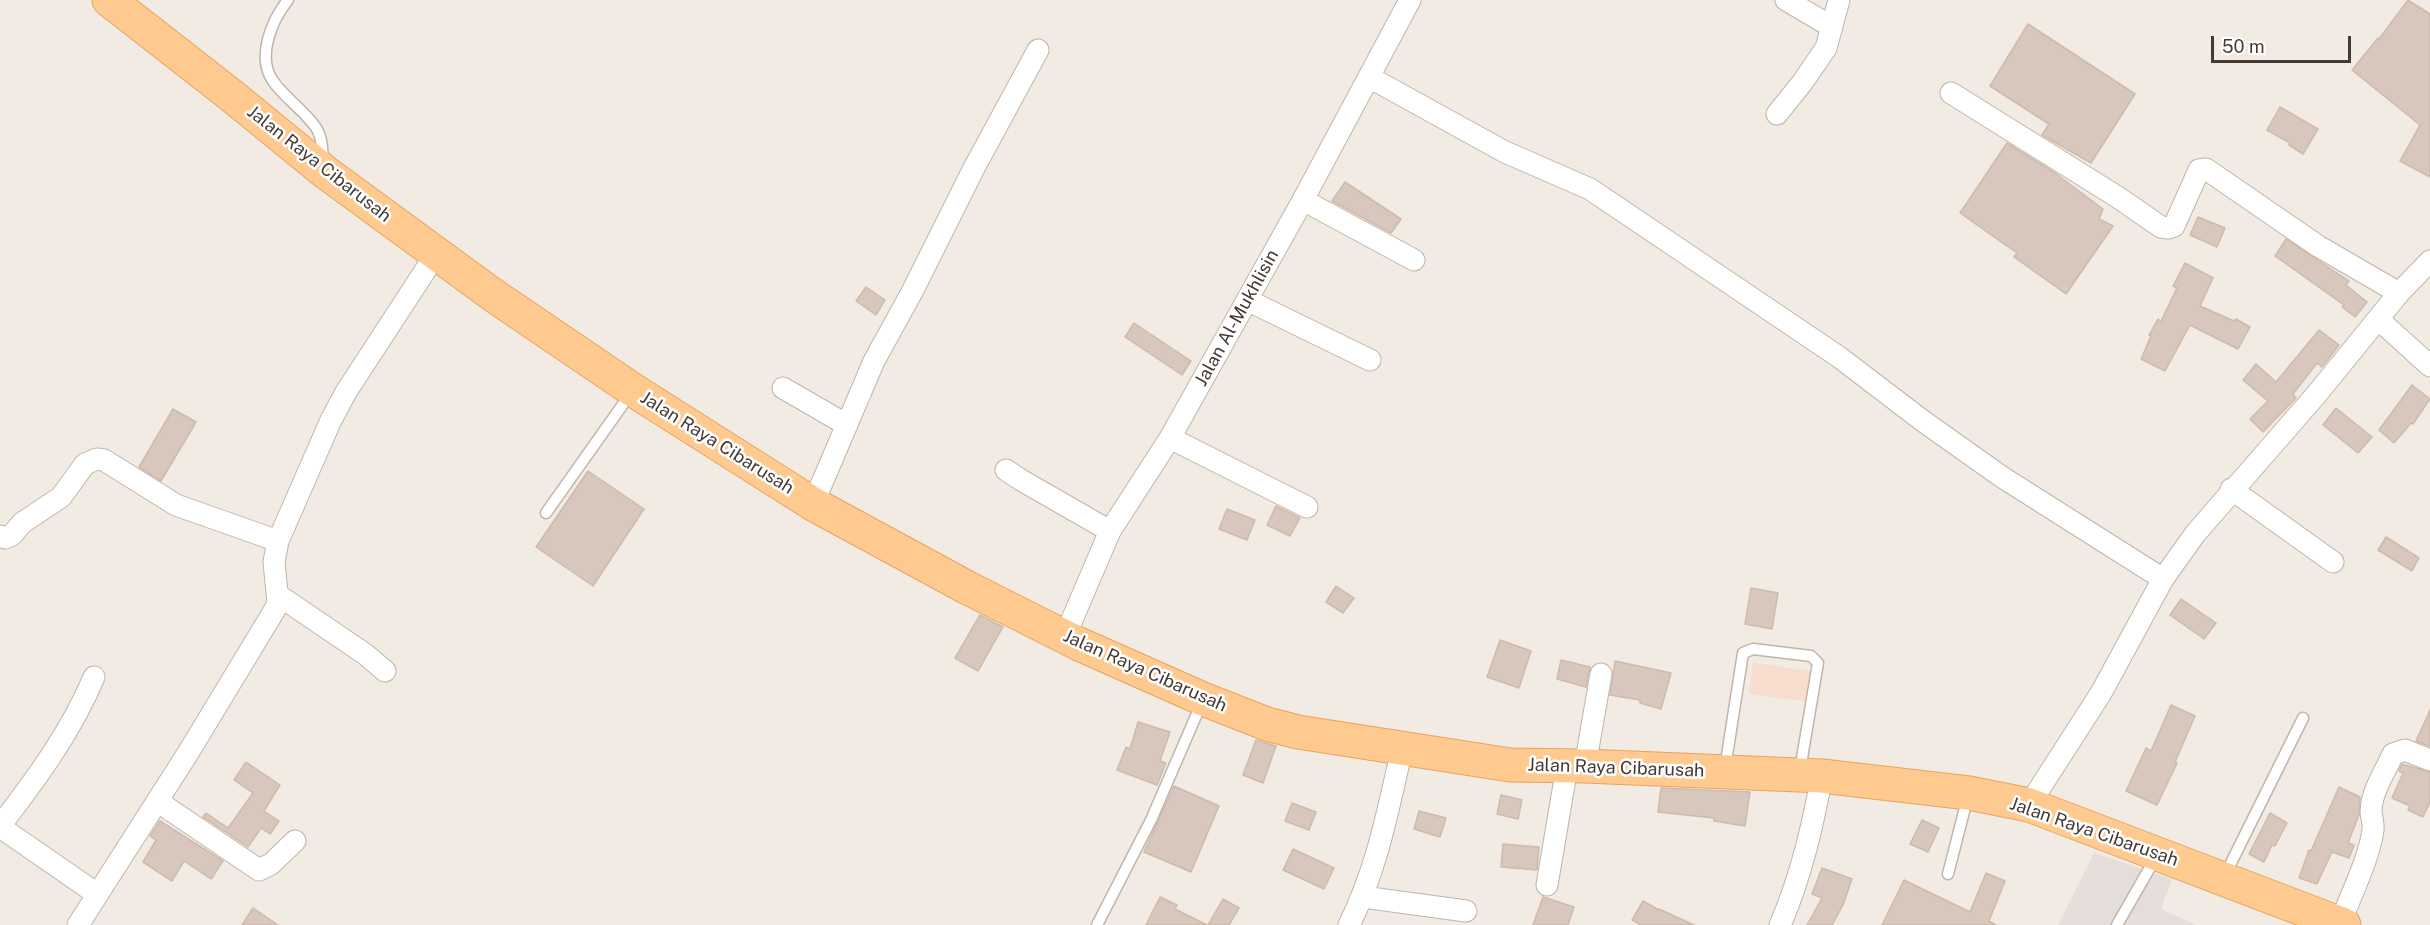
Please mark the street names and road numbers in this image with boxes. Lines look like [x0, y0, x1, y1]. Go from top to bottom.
street label: Jalan Raya Cibarusah [243, 101, 395, 227]
street label: Jalan Al-Mukhlisin [1191, 246, 1283, 390]
street label: Jalan Raya Cibarusah [636, 387, 798, 499]
street label: Jalan Raya Cibarusah [1060, 625, 1230, 717]
street label: Jalan Raya Cibarusah [1527, 754, 1705, 782]
street label: Jalan Raya Cibarusah [2007, 793, 2181, 871]

